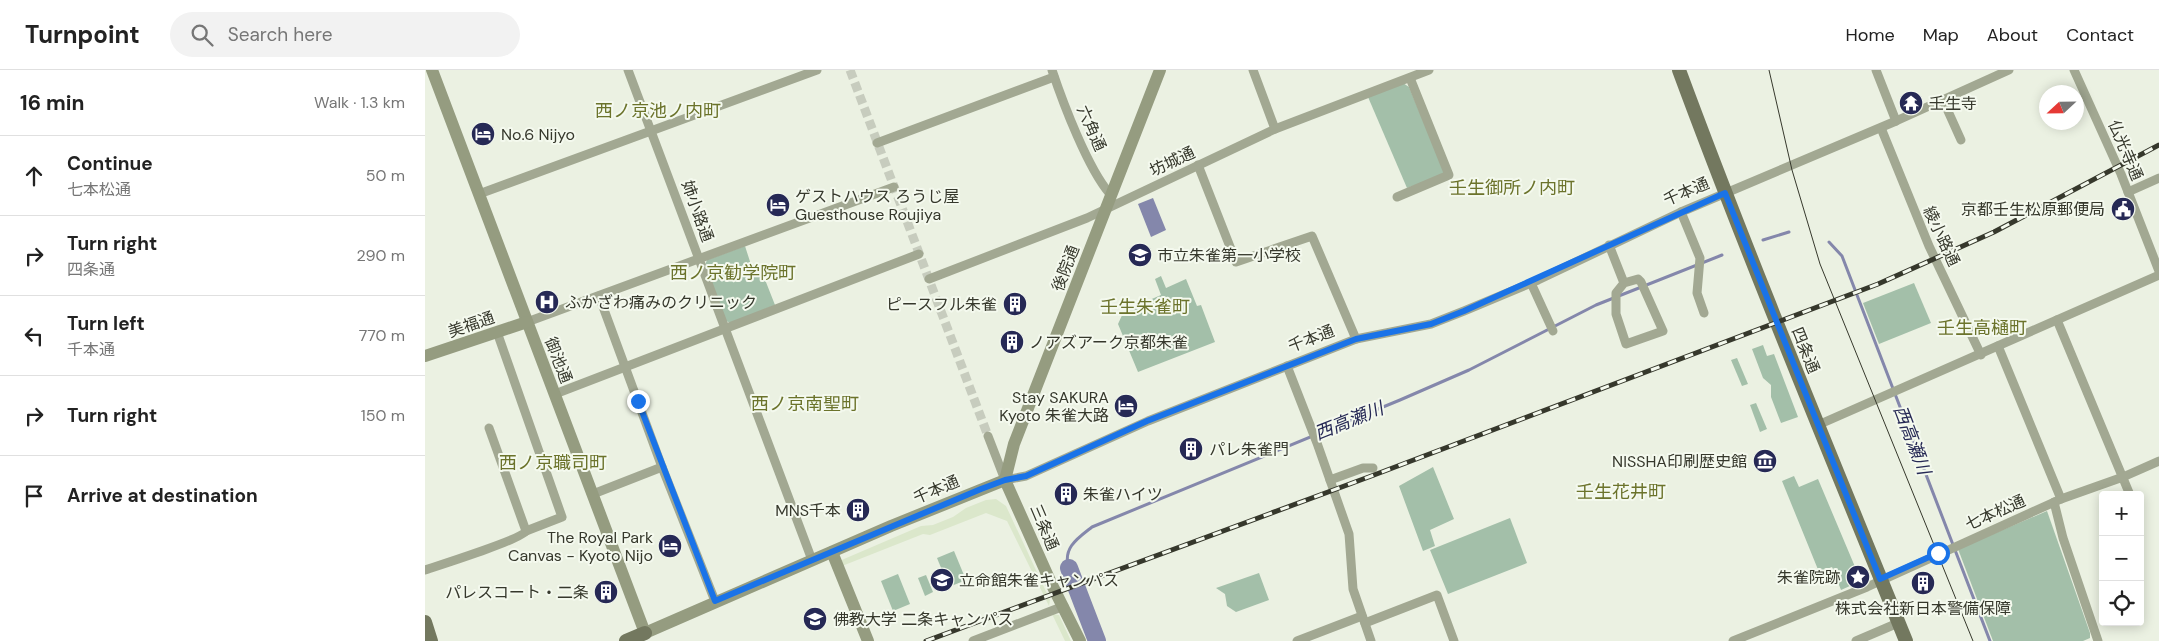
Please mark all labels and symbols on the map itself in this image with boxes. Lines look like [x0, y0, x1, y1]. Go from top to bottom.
north arrow [2039, 85, 2084, 130]
temple icon: 壬生寺 [1898, 90, 1924, 116]
place label: 壬生寺 [1929, 93, 1977, 114]
district label: 西ノ京池ノ内町 [595, 99, 721, 123]
street label: 六角通 [1072, 102, 1111, 154]
street label: 仏光寺通 [2103, 117, 2148, 184]
hotel icon: No.6 Nijyo [470, 121, 496, 147]
place label: No.6 Nijyo [501, 124, 575, 145]
street label: 坊城通 [1146, 142, 1198, 181]
street label: 千本通 [1660, 172, 1712, 211]
district label: 壬生御所ノ内町 [1449, 176, 1575, 200]
street label: 姉小路通 [677, 178, 718, 245]
place label: ゲストハウス ろうじ屋 Guesthouse Roujiya [795, 186, 959, 225]
hotel icon: ゲストハウス ろうじ屋 Guesthouse Roujiya [765, 192, 791, 218]
public building icon: 京都壬生松原郵便局 [2110, 196, 2136, 222]
place label: 京都壬生松原郵便局 [1961, 199, 2105, 220]
street label: 綾小路通 [1919, 203, 1965, 270]
street label: 後院通 [1047, 242, 1084, 294]
school or university icon: 市立朱雀第一小学校 [1127, 242, 1153, 268]
place label: 市立朱雀第一小学校 [1157, 245, 1301, 266]
district label: 西ノ京勧学院町 [670, 261, 796, 285]
hospital icon: ふかざわ痛みのクリニック [534, 289, 560, 315]
building icon: ピースフル朱雀 [1002, 291, 1028, 317]
place label: ふかざわ痛みのクリニック [565, 292, 757, 313]
place label: ピースフル朱雀 [886, 294, 997, 315]
district label: 壬生朱雀町 [1100, 295, 1190, 319]
street label: 美福通 [445, 307, 497, 342]
district label: 壬生高樋町 [1937, 316, 2027, 340]
street label: 千本通 [1285, 320, 1337, 357]
street label: 四条通 [1787, 324, 1824, 376]
building icon: ノアズアーク京都朱雀 [999, 329, 1025, 355]
place label: ノアズアーク京都朱雀 [1029, 332, 1188, 353]
street label: 御池通 [540, 334, 577, 386]
place label: Stay SAKURA Kyoto 朱雀大路 [999, 387, 1109, 426]
route end [627, 390, 650, 413]
district label: 西ノ京南聖町 [751, 392, 859, 416]
hotel icon: Stay SAKURA Kyoto 朱雀大路 [1113, 393, 1139, 419]
water label: 西高瀬川 [1311, 396, 1389, 446]
water label: 西高瀬川 [1888, 402, 1937, 480]
building icon: パレ朱雀門 [1178, 436, 1204, 462]
place label: パレ朱雀門 [1209, 439, 1289, 460]
museum icon: NISSHA印刷歴史館 [1752, 448, 1778, 474]
district label: 西ノ京職司町 [499, 451, 607, 475]
place label: NISSHA印刷歴史館 [1612, 451, 1747, 472]
street label: 千本通 [910, 470, 962, 509]
district label: 壬生花井町 [1576, 480, 1666, 504]
building icon: 朱雀ハイツ [1053, 481, 1079, 507]
place label: 朱雀ハイツ [1083, 484, 1163, 505]
street label: 七本松通 [1962, 490, 2029, 535]
building icon: MNS千本 [845, 497, 871, 523]
place label: MNS千本 [775, 500, 841, 521]
street label: 三条通 [1025, 501, 1064, 553]
place label: The Royal Park Canvas - Kyoto Nijo [508, 527, 653, 566]
hotel icon: The Royal Park Canvas - Kyoto Nijo [657, 533, 683, 559]
route start [1927, 542, 1950, 565]
place icon: 朱雀院跡 [1845, 564, 1871, 590]
school or university icon: 立命館朱雀キャンパス [929, 567, 955, 593]
place label: 朱雀院跡 [1777, 567, 1841, 588]
place label: 立命館朱雀キャンパス [959, 570, 1119, 591]
building icon: 株式会社新日本警備保障 [1910, 570, 1936, 596]
building icon: パレスコート・二条 [593, 579, 619, 605]
place label: パレスコート・二条 [445, 582, 589, 603]
place label: 株式会社新日本警備保障 [1835, 598, 2011, 619]
school or university icon: 佛教大学 二条キャンパス [802, 606, 828, 632]
place label: 佛教大学 二条キャンパス [833, 609, 1013, 630]

